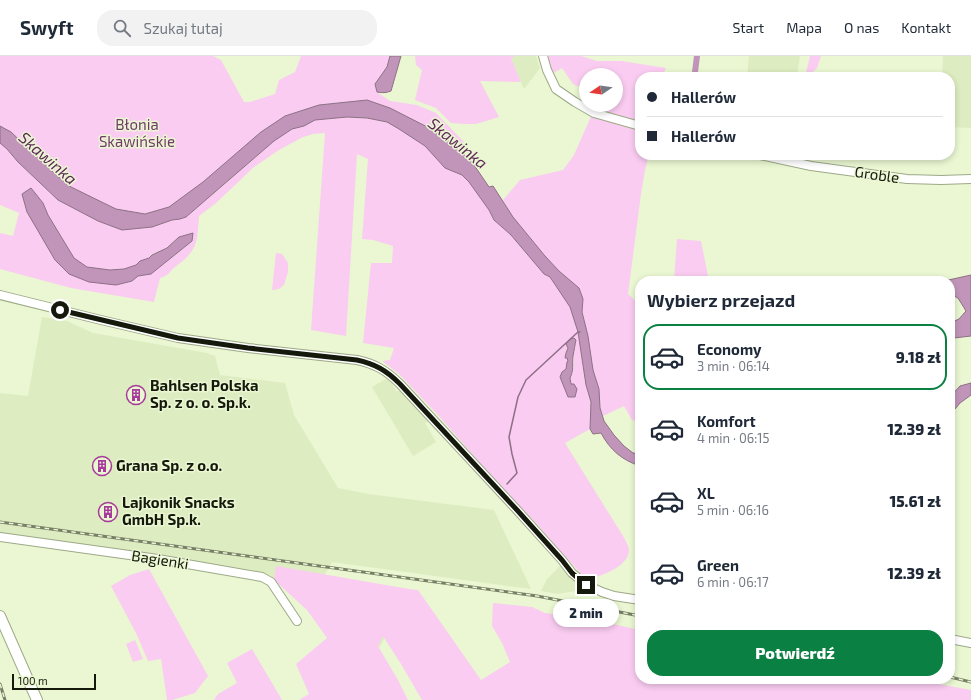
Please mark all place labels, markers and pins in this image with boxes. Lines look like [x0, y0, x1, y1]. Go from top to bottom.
place label: Bahlsen Polska Sp. z o. o. Sp.k. [150, 376, 259, 411]
building icon: Bahlsen Polska Sp. z o. o. Sp.k. [125, 384, 147, 406]
building icon: Grana Sp. z o.o. [91, 455, 113, 477]
place label: Grana Sp. z o.o. [116, 456, 222, 474]
place label: Lajkonik Snacks GmbH Sp.k. [122, 493, 235, 528]
building icon: Lajkonik Snacks GmbH Sp.k. [97, 501, 119, 523]

